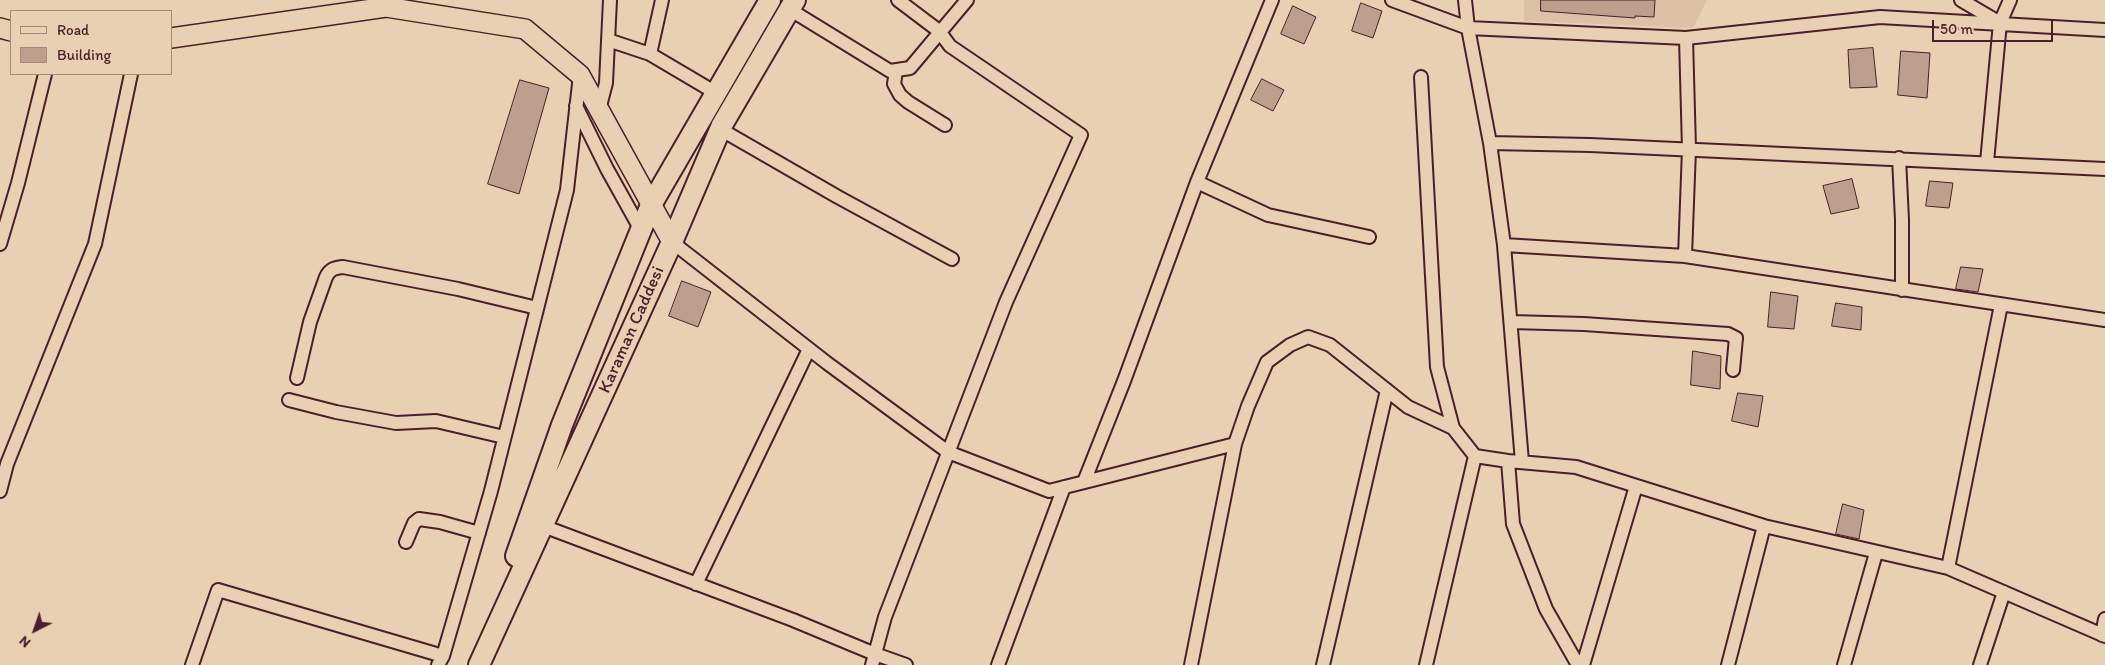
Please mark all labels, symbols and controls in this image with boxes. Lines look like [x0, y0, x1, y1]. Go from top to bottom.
legend [10, 10, 172, 75]
scale bar [1935, 10, 2056, 42]
text: 50 m [1940, 20, 1973, 38]
text: Road [57, 21, 89, 39]
text: Building [57, 46, 111, 64]
street label: Karaman Caddesi [594, 263, 670, 397]
north arrow [10, 605, 60, 655]
text: N [16, 632, 34, 651]

